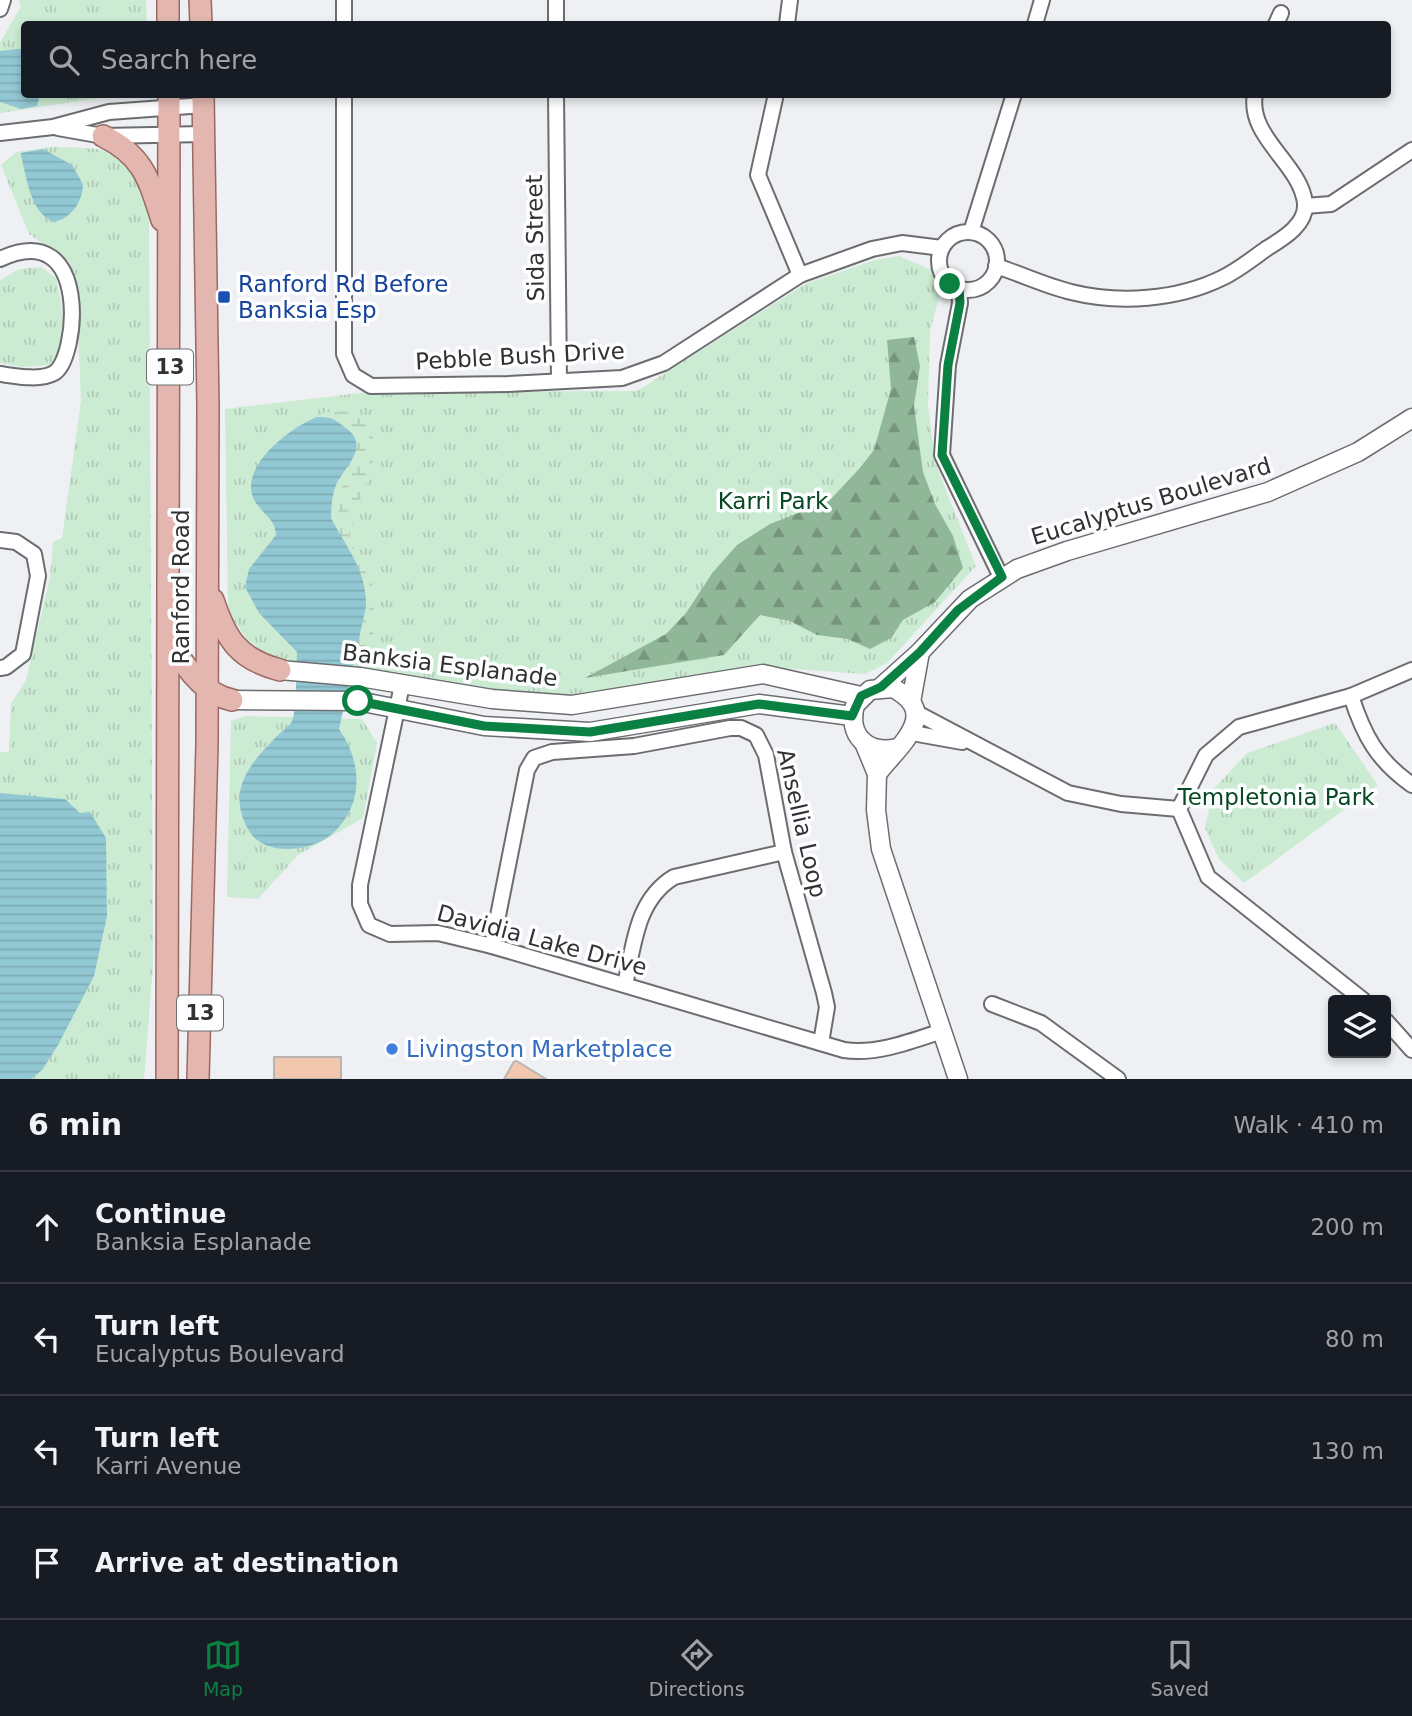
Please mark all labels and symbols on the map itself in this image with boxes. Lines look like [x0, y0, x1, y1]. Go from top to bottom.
street label: Sida Street [521, 174, 549, 302]
route end [934, 268, 965, 299]
place label: Ranford Rd Before Banksia Esp [238, 271, 448, 323]
marker: Ranford Rd Before Banksia Esp [216, 289, 232, 305]
street label: Pebble Bush Drive [415, 338, 625, 374]
road number: 13 [147, 350, 193, 384]
street label: Eucalyptus Boulevard [1028, 452, 1274, 550]
park label: Karri Park [718, 488, 829, 514]
street label: Ranford Road [168, 510, 194, 665]
street label: Banksia Esplanade [341, 639, 559, 691]
route start [342, 685, 373, 716]
street label: Ansellia Loop [772, 746, 832, 900]
park label: Templetonia Park [1176, 784, 1375, 810]
street label: Davidia Lake Drive [434, 899, 650, 981]
road number: 13 [177, 996, 223, 1030]
place label: Livingston Marketplace [406, 1036, 672, 1062]
marker: Livingston Marketplace [384, 1041, 400, 1057]

